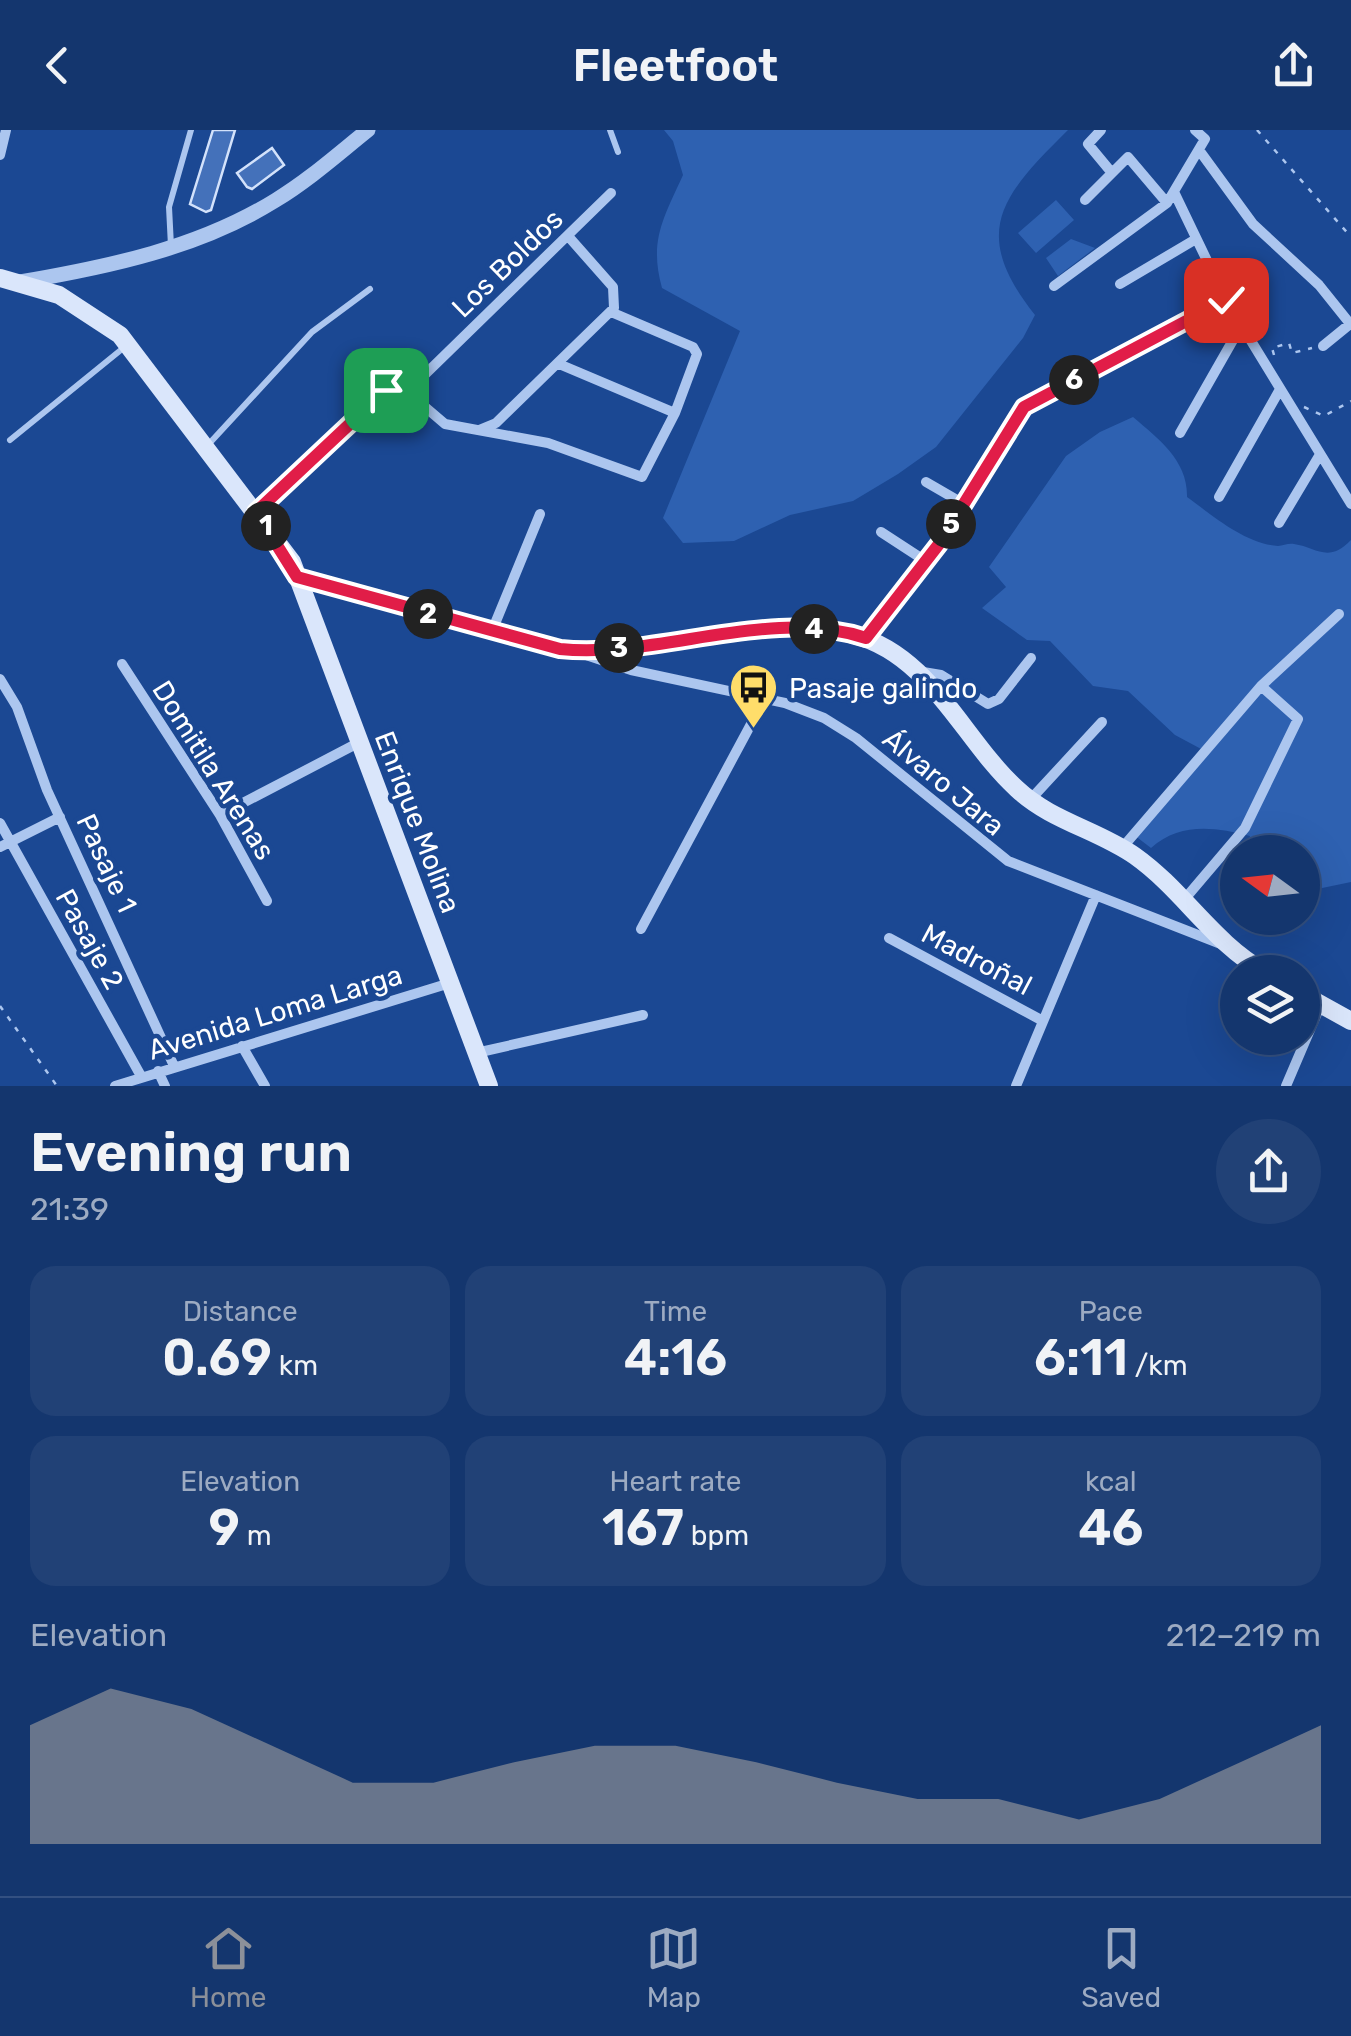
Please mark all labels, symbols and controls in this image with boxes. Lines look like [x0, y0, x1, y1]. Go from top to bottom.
icon: back [30, 38, 85, 93]
icon: share [1266, 38, 1321, 93]
text: Fleetfoot [573, 39, 778, 92]
street label: Los Boldos [445, 202, 570, 324]
pin [1184, 258, 1269, 343]
icon: check [1199, 273, 1254, 328]
pin [344, 348, 429, 433]
pin: 6 [1049, 355, 1099, 405]
icon: arrive [359, 363, 414, 418]
text: 6 [1065, 363, 1083, 396]
pin: 5 [926, 499, 976, 549]
pin: 1 [241, 501, 291, 551]
text: 5 [942, 507, 960, 540]
text: 1 [259, 509, 273, 542]
pin: 2 [403, 589, 453, 639]
text: 2 [419, 597, 437, 630]
pin: 4 [789, 604, 839, 654]
text: 4 [804, 612, 824, 645]
pin: 3 [594, 623, 644, 673]
text: 3 [610, 631, 628, 664]
bus stop icon: Pasaje galindo [728, 662, 780, 730]
place label: Pasaje galindo [789, 672, 977, 705]
street label: Domitila Arenas [145, 675, 282, 866]
street label: Álvaro Jara [876, 722, 1011, 843]
street label: Enrique Molina [368, 727, 467, 918]
street label: Pasaje 1 [69, 809, 144, 918]
north arrow [1220, 835, 1320, 935]
map controls [1220, 835, 1320, 1055]
street label: Pasaje 2 [49, 883, 130, 995]
street label: Madroñal [916, 917, 1037, 1002]
button: layers [1220, 955, 1320, 1055]
street label: Avenida Loma Larga [144, 958, 406, 1067]
button: share [1216, 1119, 1321, 1224]
text: Evening run [30, 1120, 352, 1185]
text: 21:39 [30, 1190, 109, 1228]
text: Distance [183, 1295, 298, 1328]
text: Time [644, 1295, 707, 1328]
text: Pace [1079, 1295, 1143, 1328]
text: 0.69 [162, 1328, 272, 1388]
text: 4:16 [624, 1328, 727, 1388]
text: 6:11 [1034, 1328, 1128, 1388]
text: km [272, 1349, 318, 1382]
text: /km [1128, 1349, 1188, 1382]
text: Elevation [180, 1465, 300, 1498]
text: Heart rate [610, 1465, 741, 1498]
text: kcal [1085, 1465, 1137, 1498]
text: 9 [209, 1498, 240, 1558]
text: 167 [602, 1498, 684, 1558]
text: 46 [1078, 1498, 1143, 1558]
text: m [240, 1519, 272, 1552]
text: bpm [684, 1519, 749, 1552]
text: Elevation [30, 1616, 167, 1654]
text: 212–219 m [1166, 1616, 1321, 1654]
tab: Home [190, 1921, 267, 2014]
tab: Map [646, 1921, 701, 2014]
tab: Saved [1081, 1921, 1161, 2014]

